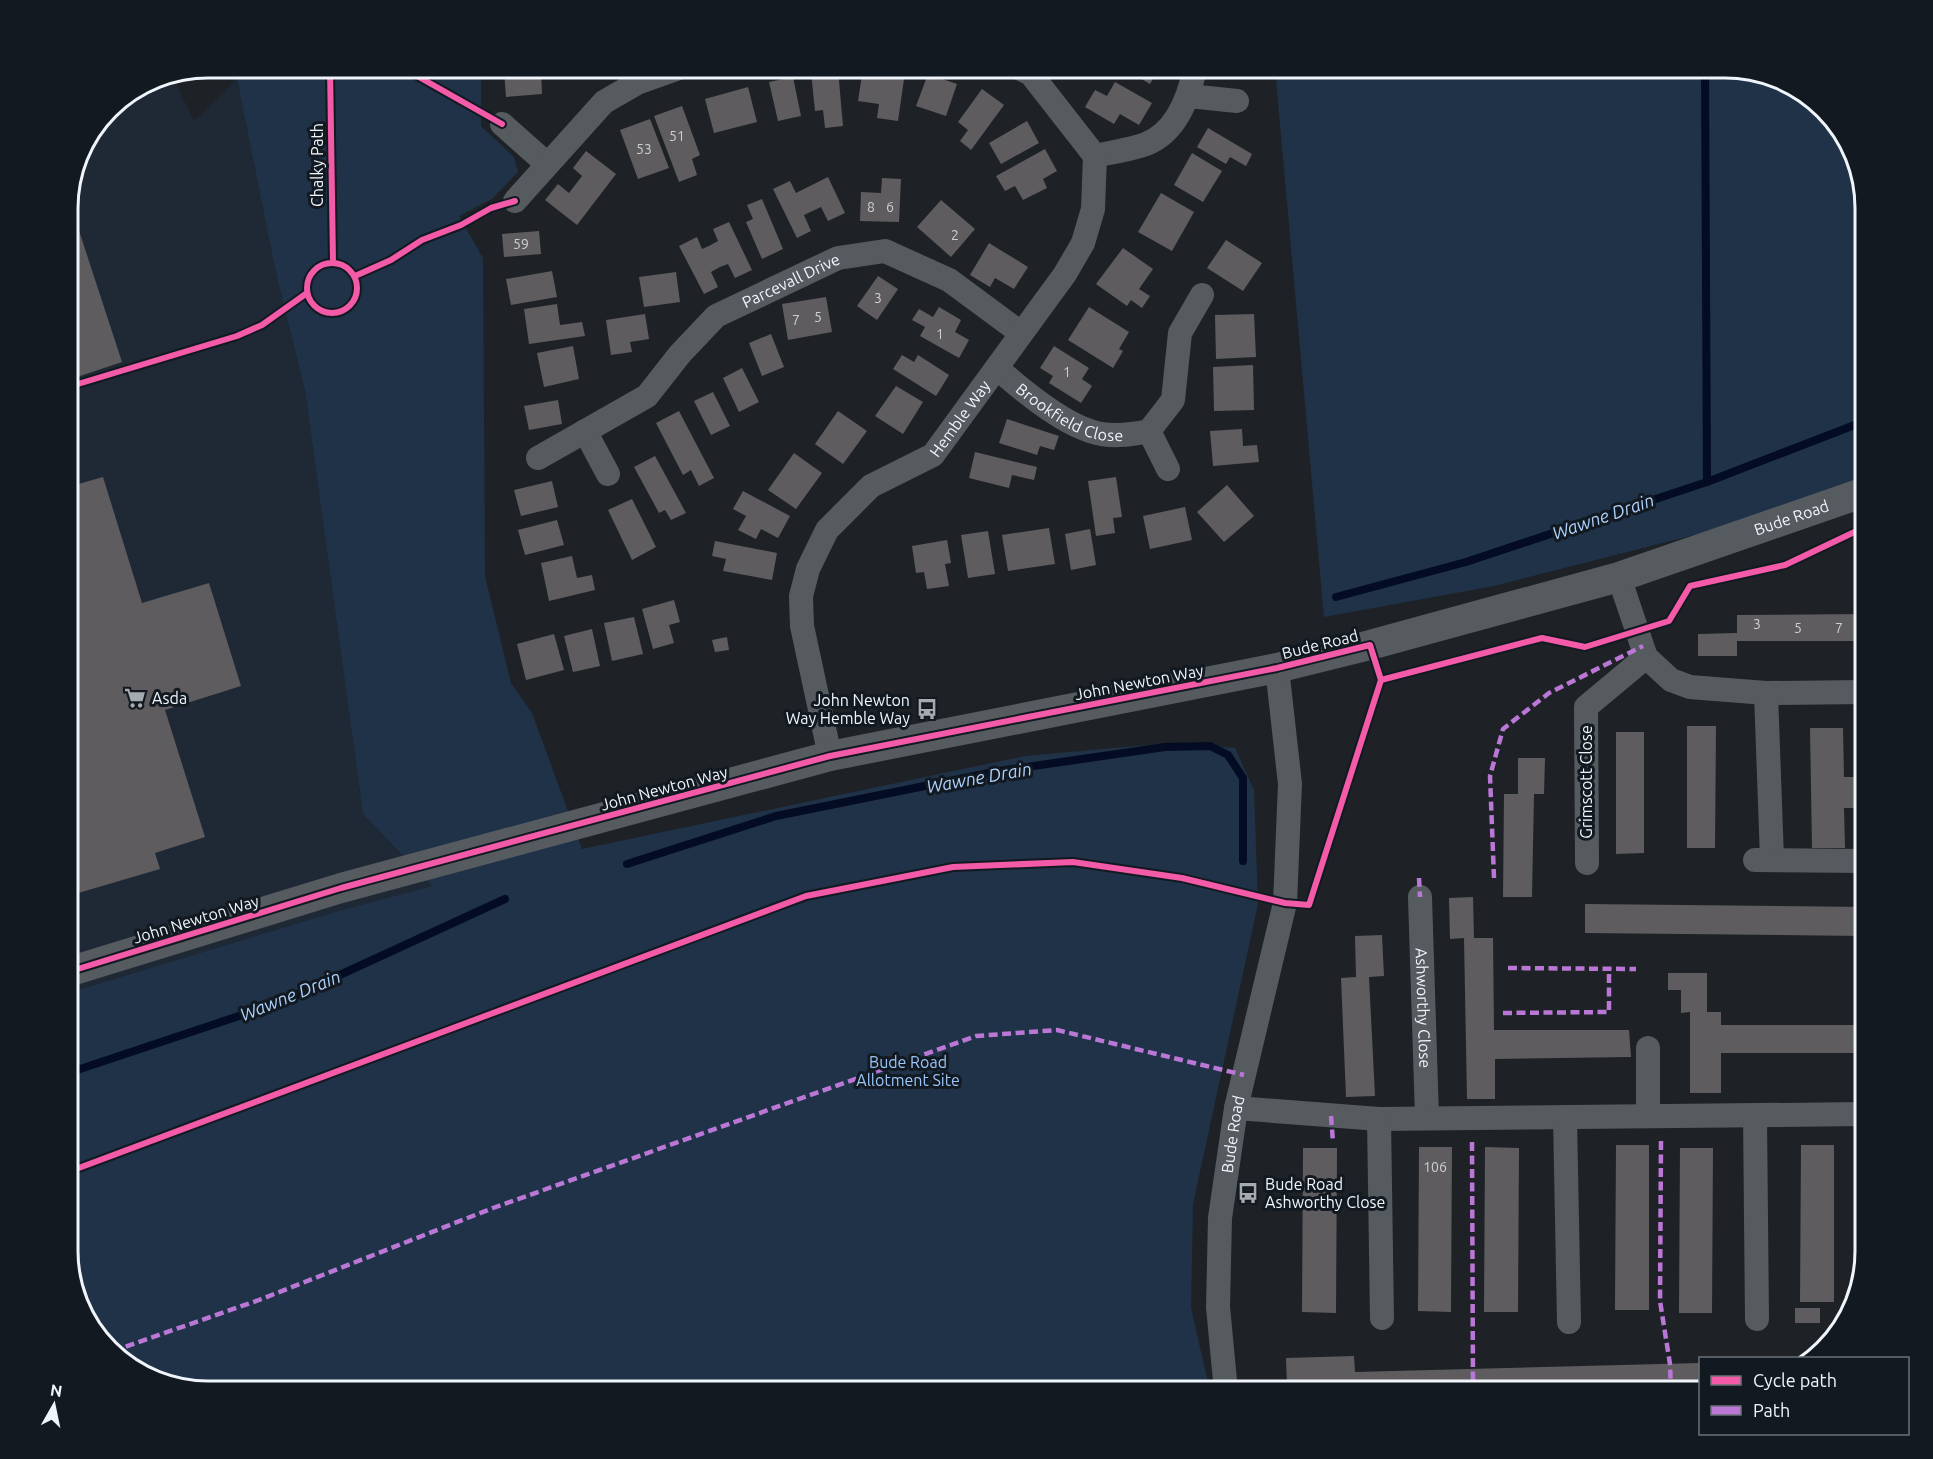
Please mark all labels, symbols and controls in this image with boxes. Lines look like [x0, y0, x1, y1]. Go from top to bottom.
street label: Chalky Path [308, 123, 326, 207]
house number: 51 [669, 128, 685, 144]
house number: 53 [636, 141, 652, 157]
house number: 8 [867, 199, 875, 215]
house number: 6 [886, 199, 894, 215]
house number: 2 [951, 227, 959, 243]
house number: 59 [513, 236, 529, 252]
street label: Parcevall Drive [739, 250, 843, 311]
house number: 3 [874, 290, 882, 306]
house number: 5 [814, 309, 822, 325]
house number: 7 [792, 312, 800, 328]
house number: 1 [936, 326, 944, 342]
house number: 1 [1063, 364, 1071, 380]
street label: Hemble Way [926, 376, 994, 460]
street label: Brookfield Close [1013, 379, 1123, 444]
water label: Wawne Drain [1549, 489, 1657, 543]
street label: Bude Road [1752, 496, 1831, 539]
house number: 3 [1753, 616, 1761, 632]
house number: 5 [1794, 620, 1802, 636]
house number: 7 [1835, 620, 1843, 636]
street label: Bude Road [1280, 626, 1360, 662]
street label: John Newton Way [1073, 661, 1205, 703]
supermarket icon: Asda [123, 686, 147, 710]
place label: Asda [152, 689, 187, 707]
place label: John Newton Way Hemble Way [786, 691, 910, 727]
bus stop icon: John Newton Way Hemble Way [915, 697, 939, 721]
street label: Grimscott Close [1577, 725, 1595, 839]
water label: Wawne Drain [925, 758, 1033, 796]
street label: John Newton Way [599, 762, 730, 814]
street label: John Newton Way [131, 891, 261, 947]
street label: Ashworthy Close [1413, 947, 1434, 1068]
water label: Wawne Drain [237, 966, 343, 1024]
park label: Bude Road Allotment Site [856, 1053, 960, 1089]
street label: Bude Road [1218, 1094, 1248, 1174]
house number: 106 [1423, 1159, 1447, 1175]
place label: Bude Road Ashworthy Close [1265, 1175, 1385, 1211]
bus stop icon: Bude Road Ashworthy Close [1236, 1181, 1260, 1205]
legend [1699, 1357, 1909, 1435]
text: Cycle path [1753, 1370, 1837, 1390]
north arrow [24, 1375, 84, 1435]
text: N [49, 1380, 64, 1400]
text: Path [1753, 1400, 1790, 1420]

